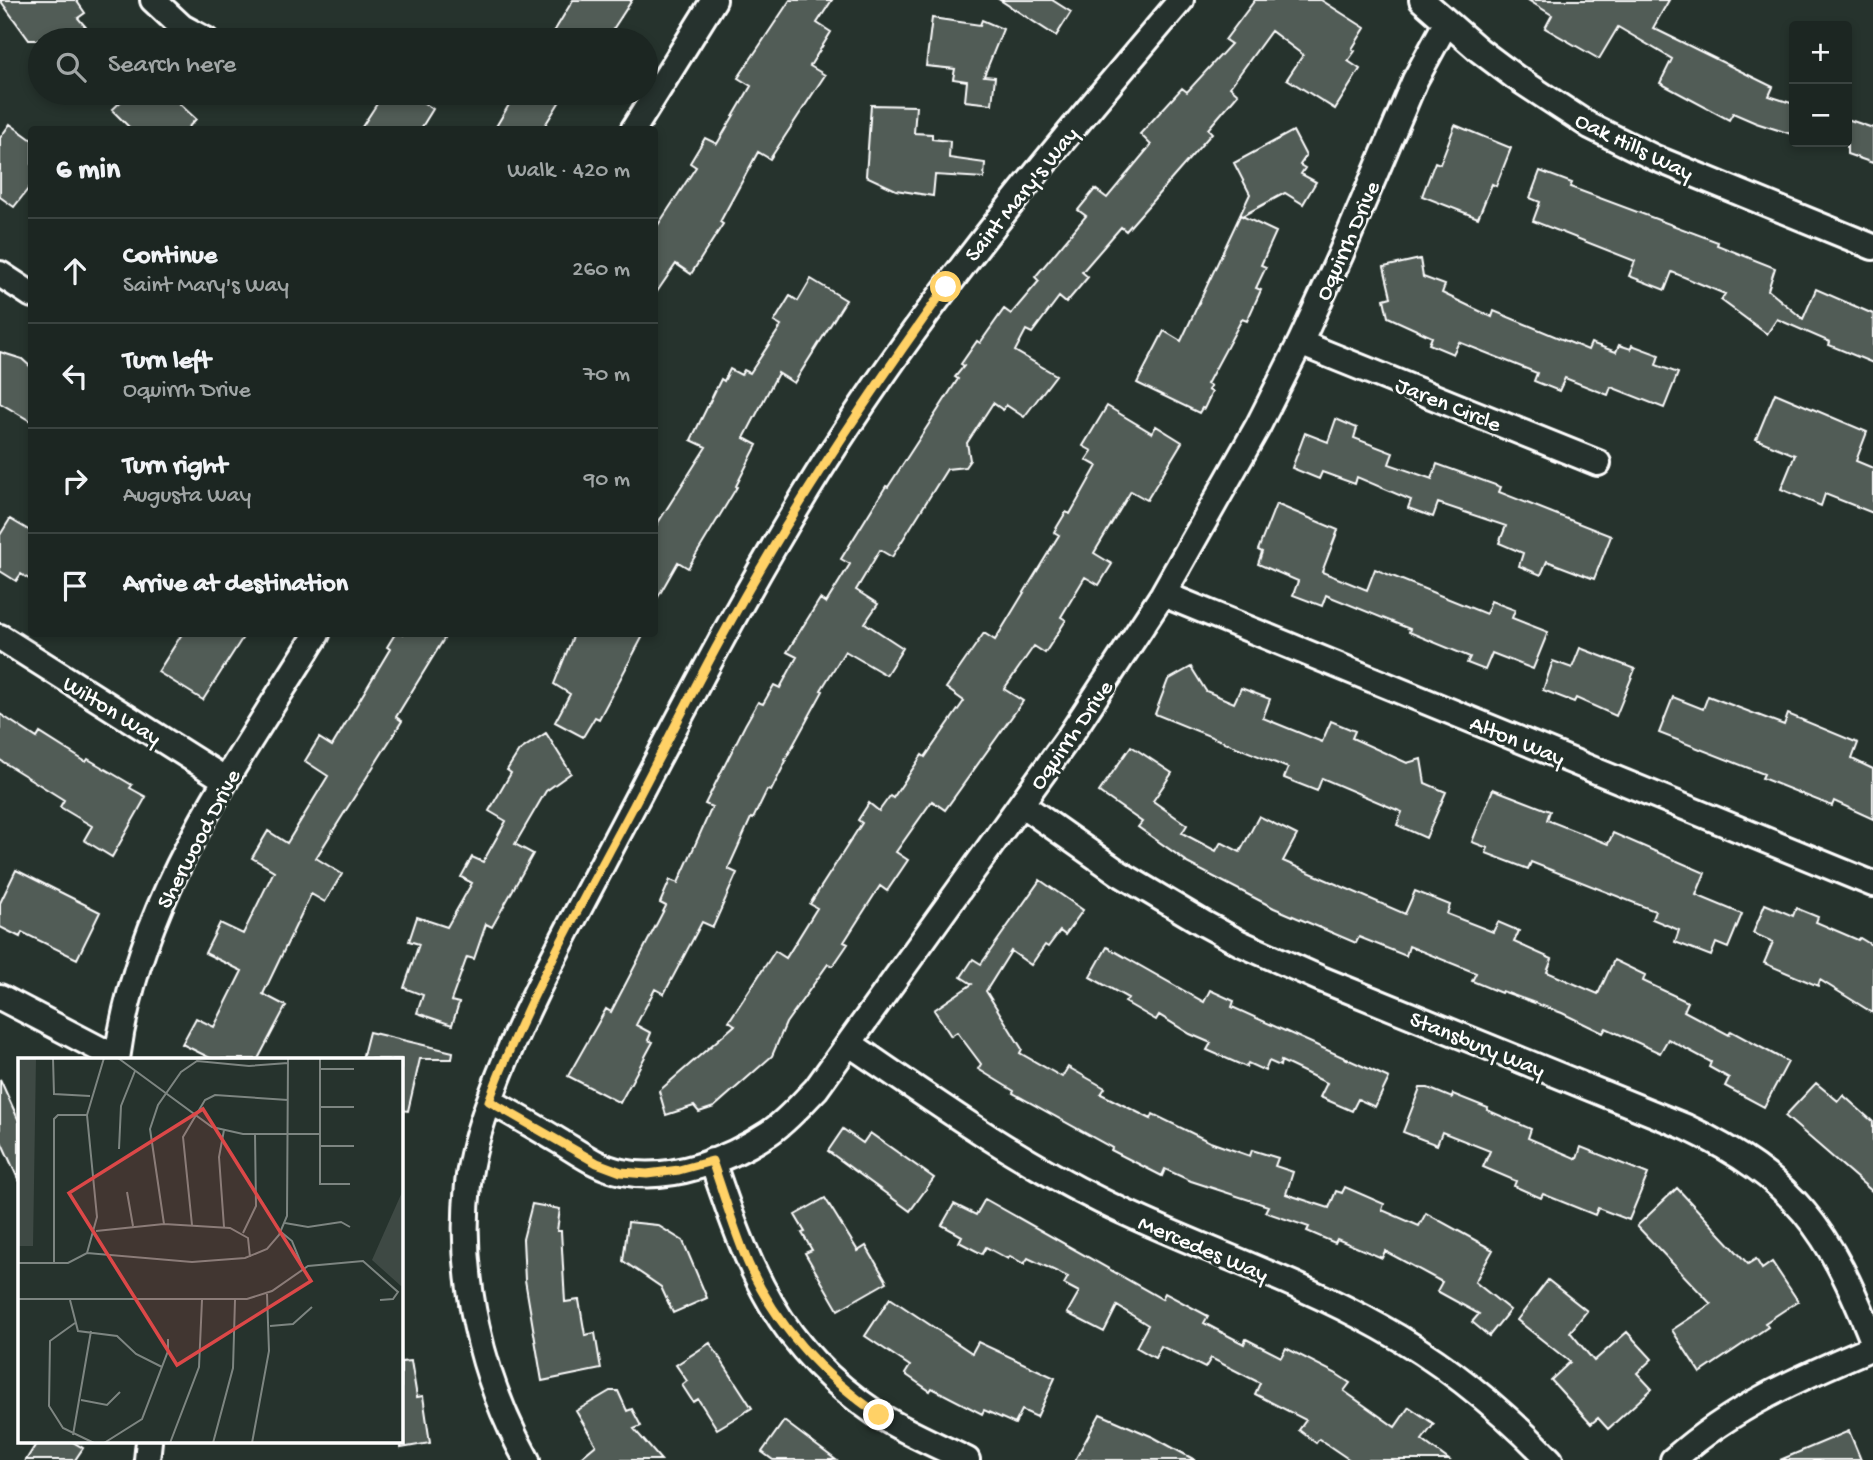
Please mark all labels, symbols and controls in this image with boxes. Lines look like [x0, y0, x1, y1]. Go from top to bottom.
map controls [1789, 21, 1852, 147]
button: + [1789, 21, 1852, 84]
search box [28, 28, 658, 105]
icon: search [52, 48, 90, 86]
text: Search here [108, 51, 236, 82]
button: − [1789, 84, 1852, 147]
street label: Oak Hills Way [1570, 108, 1697, 188]
street label: Saint Mary's Way [960, 122, 1085, 268]
text: 6 min [56, 154, 120, 189]
text: Walk · 420 m [507, 158, 630, 185]
street label: Oquirrh Drive [1311, 177, 1388, 305]
text: Continue [123, 242, 217, 273]
icon: ahead [56, 252, 94, 290]
text: 260 m [572, 257, 630, 284]
route start [930, 271, 961, 302]
text: Saint Mary's Way [123, 273, 289, 300]
text: Turn left [123, 347, 211, 378]
icon: left [56, 357, 94, 395]
text: 70 m [583, 362, 630, 389]
street label: Jaren Circle [1391, 373, 1506, 440]
text: Oquirrh Drive [123, 378, 251, 405]
text: Turn right [123, 452, 227, 483]
icon: right [56, 462, 94, 500]
text: 90 m [584, 467, 630, 494]
text: Augusta Way [123, 483, 251, 510]
icon: arrive [56, 567, 94, 605]
text: Arrive at destination [123, 570, 348, 601]
street label: Wilton Way [57, 671, 165, 753]
street label: Oquirrh Drive [1025, 675, 1121, 796]
street label: Alton Way [1465, 711, 1568, 773]
street label: Sherwood Drive [152, 764, 249, 914]
street label: Stansbury Way [1405, 1007, 1548, 1086]
inset map [18, 1058, 402, 1442]
street label: Mercedes Way [1134, 1211, 1272, 1290]
route end [863, 1399, 894, 1430]

